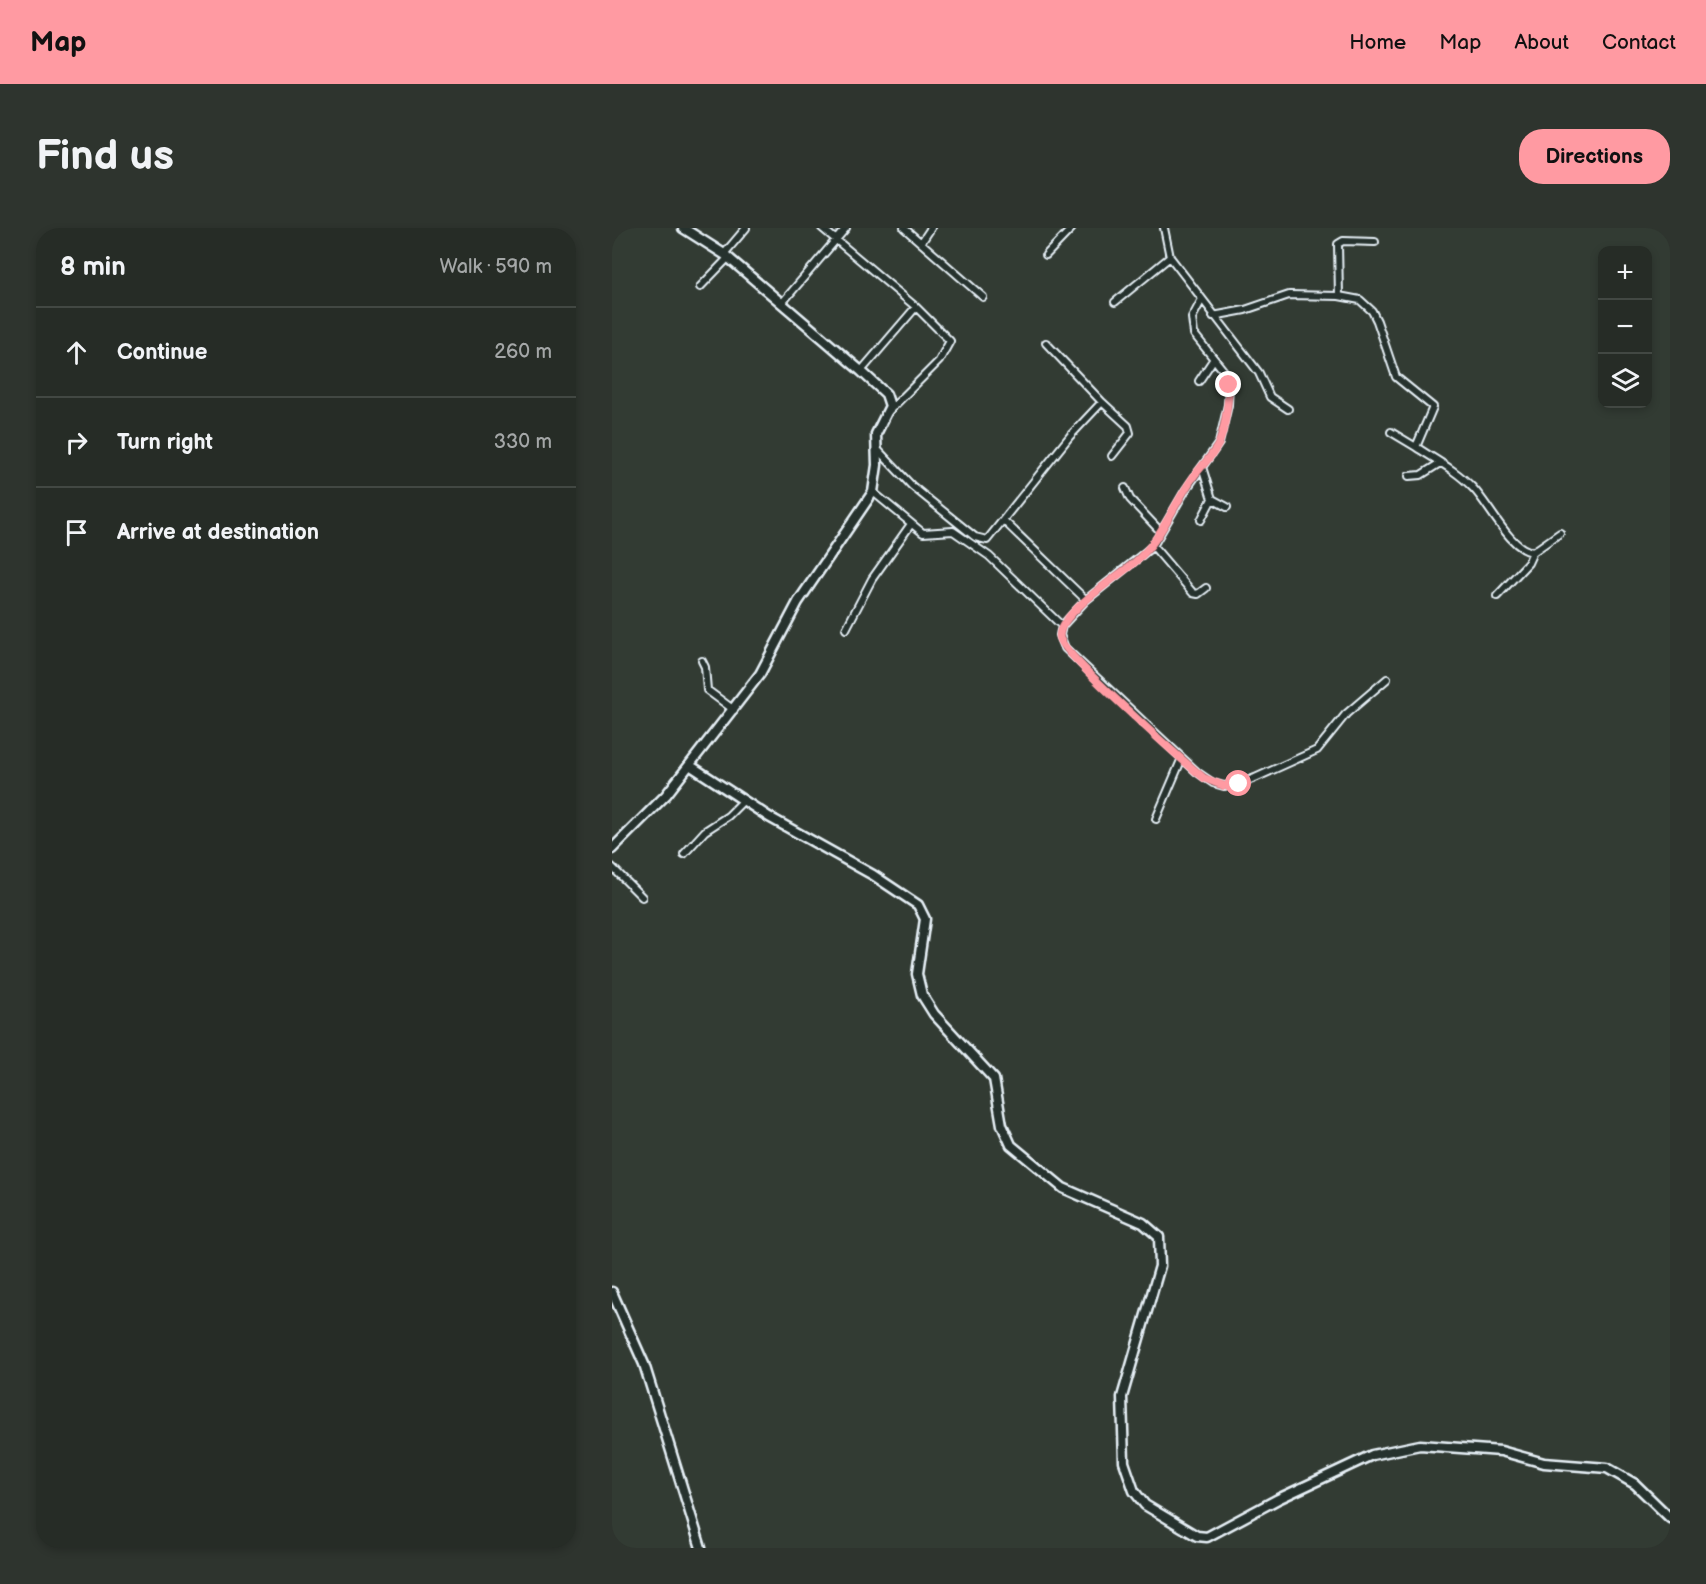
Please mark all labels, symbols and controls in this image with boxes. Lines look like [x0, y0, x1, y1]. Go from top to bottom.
text: Map [30, 26, 86, 59]
text: Home [1349, 30, 1406, 55]
text: Map [1439, 30, 1481, 55]
text: About [1514, 30, 1569, 55]
text: Contact [1602, 30, 1676, 55]
button: Directions [1519, 129, 1670, 184]
text: Find us [36, 131, 174, 182]
map controls [1598, 246, 1652, 408]
button: + [1598, 246, 1652, 300]
text: 8 min [60, 252, 126, 283]
text: Walk · 590 m [440, 255, 552, 279]
button: − [1598, 300, 1652, 354]
icon: ahead [60, 336, 93, 369]
text: Continue [117, 339, 207, 366]
text: 260 m [494, 340, 552, 364]
button: layers [1598, 354, 1652, 408]
route end [1215, 371, 1241, 397]
icon: right [60, 426, 93, 459]
text: Turn right [117, 429, 213, 456]
text: 330 m [494, 430, 552, 454]
icon: arrive [60, 516, 93, 549]
text: Arrive at destination [117, 519, 319, 546]
route start [1225, 770, 1251, 796]

